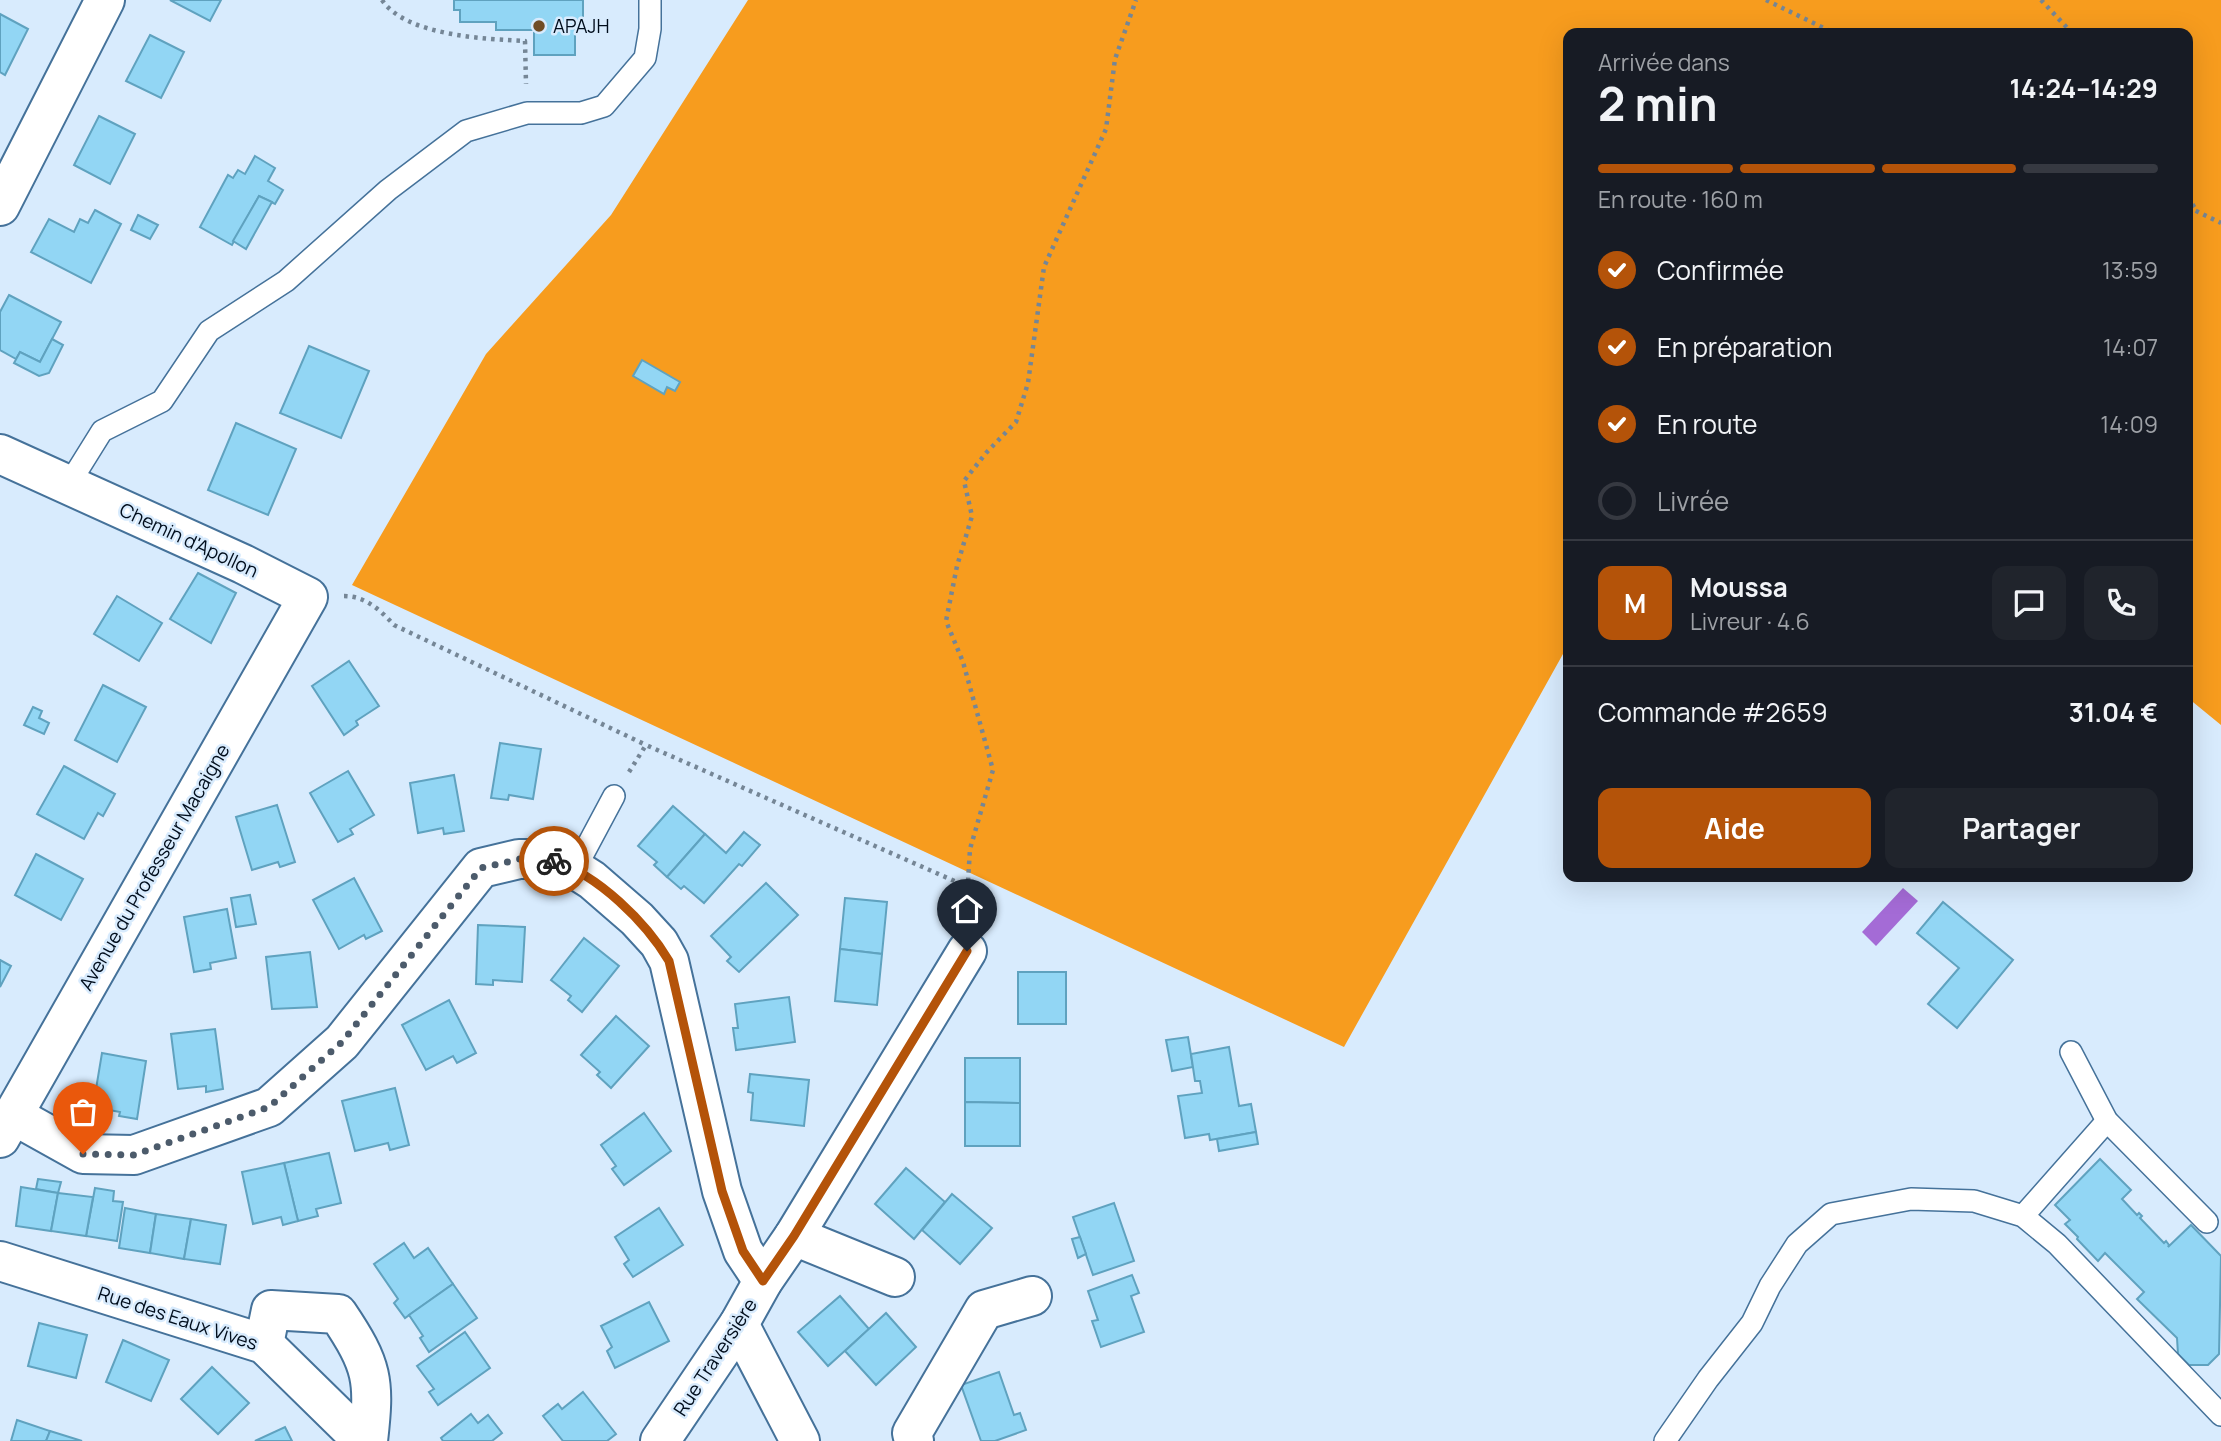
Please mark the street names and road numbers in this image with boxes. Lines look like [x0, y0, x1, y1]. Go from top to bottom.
street label: Chemin d'Apollon [115, 496, 263, 584]
street label: Avenue du Professeur Macaigne [73, 739, 235, 995]
street label: Rue des Eaux Vives [95, 1280, 261, 1356]
street label: Rue Traversière [667, 1293, 763, 1421]

